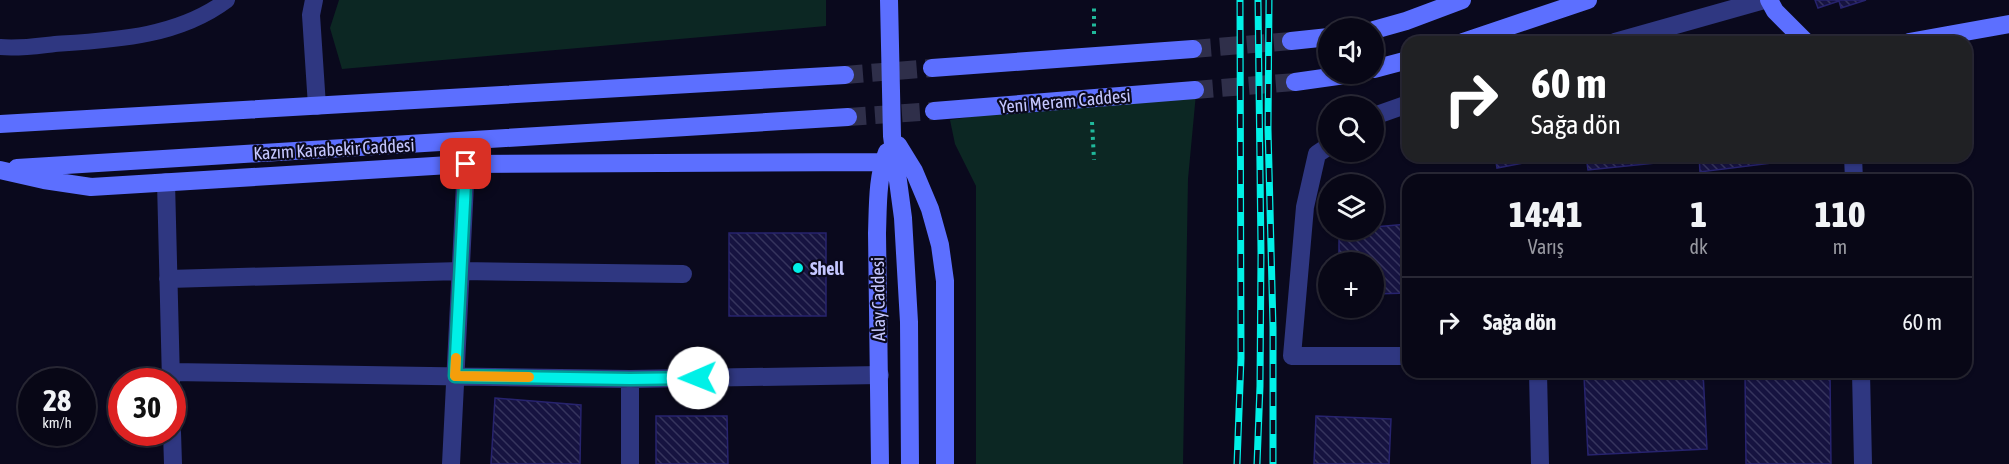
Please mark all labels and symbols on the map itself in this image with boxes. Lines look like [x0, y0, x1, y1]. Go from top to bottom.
street label: Yeni Meram Caddesi [999, 85, 1131, 117]
street label: Kazım Karabekir Caddesi [253, 134, 415, 164]
pin [440, 138, 491, 189]
street label: Alay Caddesi [867, 257, 889, 341]
place label: Shell [810, 258, 844, 279]
marker: Shell [791, 261, 805, 275]
position arrow [666, 346, 730, 410]
speed limit sign: 30 [108, 368, 186, 446]

